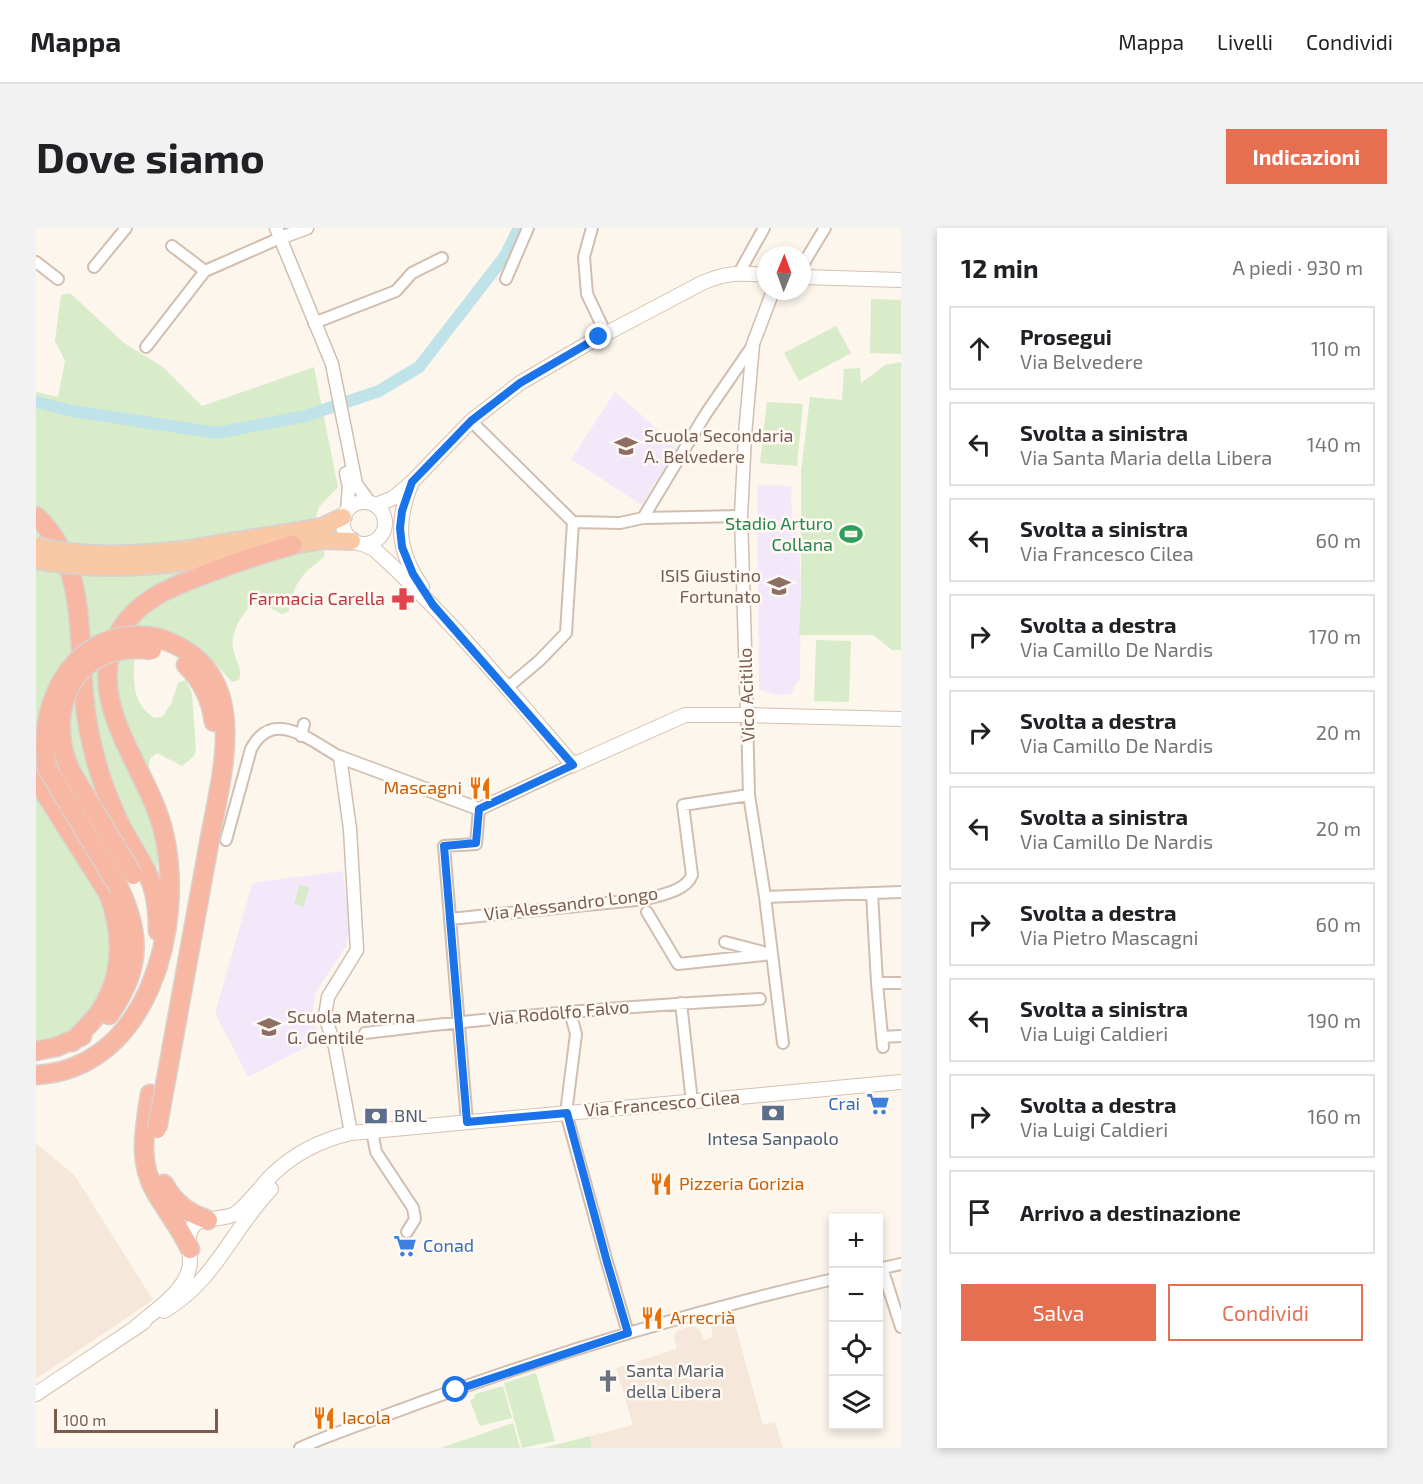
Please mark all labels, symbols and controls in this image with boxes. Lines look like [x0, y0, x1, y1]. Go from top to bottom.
text: Mappa [30, 24, 121, 58]
text: Mappa [1118, 29, 1184, 54]
text: Livelli [1217, 29, 1273, 54]
text: Condividi [1306, 29, 1393, 54]
button: Indicazioni [1226, 129, 1387, 184]
text: Dove siamo [36, 131, 265, 181]
north arrow [757, 246, 811, 300]
text: 12 min [961, 252, 1039, 283]
text: A piedi · 930 m [1233, 255, 1363, 279]
route end [585, 323, 611, 349]
text: Prosegui [1020, 323, 1112, 349]
icon: ahead [963, 332, 996, 365]
text: 110 m [1311, 336, 1361, 360]
text: Via Belvedere [1020, 349, 1143, 373]
text: Svolta a sinistra [1020, 419, 1188, 445]
place label: Scuola Secondaria A. Belvedere [644, 424, 794, 467]
icon: left [963, 428, 996, 461]
text: 140 m [1307, 432, 1361, 456]
school or university icon: Scuola Secondaria A. Belvedere [613, 433, 639, 459]
text: Via Santa Maria della Libera [1020, 445, 1272, 469]
place label: Stadio Arturo Collana [725, 512, 833, 555]
text: Svolta a sinistra [1020, 515, 1188, 541]
sports icon: Stadio Arturo Collana [838, 521, 864, 547]
icon: left [963, 524, 996, 557]
text: 60 m [1316, 528, 1361, 552]
text: Via Francesco Cilea [1020, 541, 1194, 565]
place label: ISIS Giustino Fortunato [660, 564, 761, 607]
school or university icon: ISIS Giustino Fortunato [766, 573, 792, 599]
pharmacy icon: Farmacia Carella [390, 586, 416, 612]
place label: Farmacia Carella [248, 587, 385, 609]
text: Svolta a destra [1020, 611, 1177, 637]
icon: right [963, 620, 996, 653]
text: 170 m [1309, 624, 1361, 648]
text: Via Camillo De Nardis [1020, 637, 1213, 661]
street label: Vico Acitillo [733, 647, 759, 743]
text: Svolta a destra [1020, 707, 1177, 733]
icon: right [963, 716, 996, 749]
text: 20 m [1316, 720, 1361, 744]
text: Via Camillo De Nardis [1020, 733, 1213, 757]
restaurant icon: Mascagni [467, 775, 493, 801]
place label: Mascagni [384, 776, 462, 798]
text: Svolta a sinistra [1020, 803, 1188, 829]
icon: left [963, 812, 996, 845]
text: 20 m [1316, 816, 1361, 840]
text: Via Camillo De Nardis [1020, 829, 1213, 853]
street label: Via Alessandro Longo [483, 881, 659, 925]
text: Svolta a destra [1020, 899, 1177, 925]
icon: right [963, 908, 996, 941]
text: 60 m [1316, 912, 1361, 936]
text: Via Pietro Mascagni [1020, 925, 1198, 949]
street label: Via Rodolfo Falvo [488, 995, 630, 1029]
text: Svolta a sinistra [1020, 995, 1188, 1021]
icon: left [963, 1004, 996, 1037]
place label: Scuola Materna G. Gentile [287, 1005, 415, 1048]
text: 190 m [1308, 1008, 1361, 1032]
school or university icon: Scuola Materna G. Gentile [256, 1014, 282, 1040]
text: Via Luigi Caldieri [1020, 1021, 1168, 1045]
street label: Via Francesco Cilea [583, 1085, 741, 1121]
supermarket icon: Crai [865, 1091, 891, 1117]
text: Svolta a destra [1020, 1091, 1177, 1117]
place label: Crai [828, 1092, 860, 1114]
bank icon: Intesa Sanpaolo [760, 1100, 786, 1126]
icon: right [963, 1100, 996, 1133]
bank icon: BNL [363, 1103, 389, 1129]
place label: BNL [394, 1104, 427, 1126]
text: 160 m [1308, 1104, 1361, 1128]
text: Via Luigi Caldieri [1020, 1117, 1168, 1141]
place label: Intesa Sanpaolo [707, 1127, 839, 1149]
restaurant icon: Pizzeria Gorizia [648, 1171, 674, 1197]
place label: Pizzeria Gorizia [679, 1172, 804, 1194]
icon: arrive [963, 1196, 996, 1229]
text: Arrivo a destinazione [1020, 1199, 1241, 1225]
map controls [829, 1214, 883, 1430]
button: + [829, 1214, 883, 1268]
supermarket icon: Conad [392, 1233, 418, 1259]
place label: Conad [423, 1234, 474, 1256]
button: − [829, 1268, 883, 1322]
button: Salva [961, 1284, 1156, 1341]
button: Condividi [1168, 1284, 1363, 1341]
restaurant icon: Arrecrià [639, 1305, 665, 1331]
place label: Arrecrià [670, 1306, 735, 1328]
button: locate [829, 1322, 883, 1376]
place label: Santa Maria della Libera [626, 1359, 724, 1402]
church icon: Santa Maria della Libera [595, 1368, 621, 1394]
route start [442, 1376, 468, 1402]
button: layers [829, 1376, 883, 1430]
restaurant icon: Iacola [311, 1405, 337, 1431]
scale bar [54, 1406, 218, 1434]
place label: Iacola [342, 1406, 391, 1428]
text: 100 m [63, 1410, 106, 1429]

